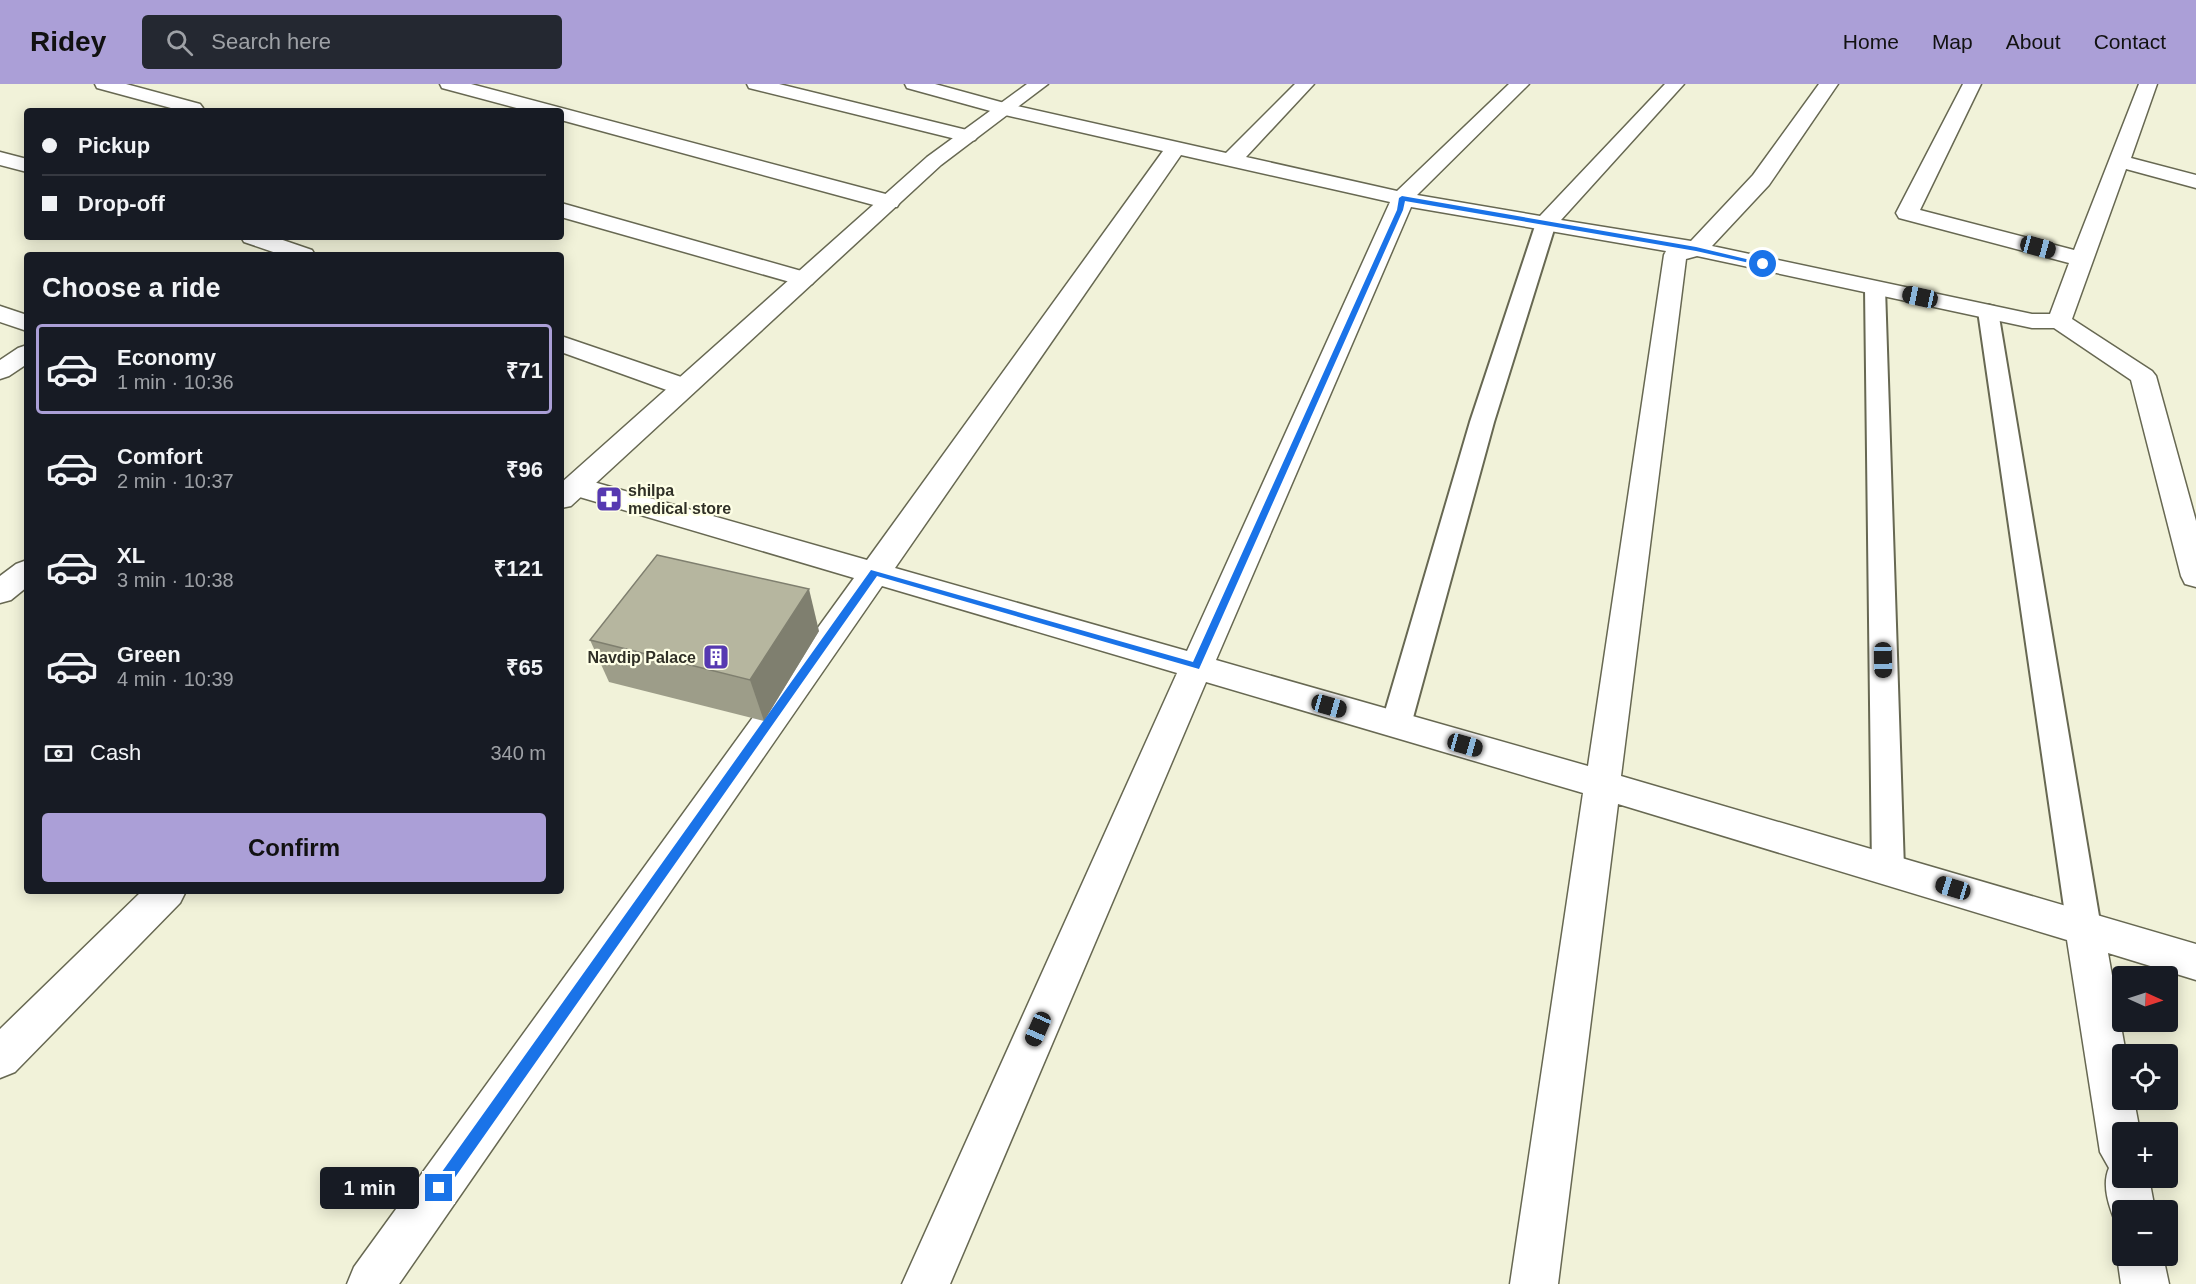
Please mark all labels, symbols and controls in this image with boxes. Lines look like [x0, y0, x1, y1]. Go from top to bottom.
search box [142, 15, 562, 69]
text: Ridey [30, 26, 106, 57]
icon: search [163, 26, 196, 59]
text: Search here [211, 29, 331, 54]
text: Home [1843, 30, 1899, 53]
text: Map [1932, 30, 1973, 53]
text: About [2006, 30, 2061, 53]
text: Contact [2094, 30, 2166, 53]
text: Pickup [78, 133, 150, 158]
text: Drop-off [78, 191, 165, 216]
car [2018, 234, 2058, 260]
route start [1749, 250, 1776, 277]
text: Choose a ride [42, 273, 221, 303]
car [1901, 284, 1939, 310]
icon: car [45, 342, 99, 396]
text: Economy [117, 345, 216, 370]
text: ₹71 [506, 358, 543, 383]
text: 1 min · 10:36 [117, 371, 234, 393]
icon: car [45, 441, 99, 495]
text: Comfort [117, 444, 203, 469]
text: ₹96 [506, 457, 543, 482]
text: 2 min · 10:37 [117, 470, 234, 492]
place label: shilpa medical store [628, 482, 731, 517]
pharmacy icon: shilpa medical store [594, 484, 624, 514]
icon: car [45, 540, 99, 594]
text: XL [117, 543, 145, 568]
text: ₹121 [494, 556, 543, 581]
text: 3 min · 10:38 [117, 569, 234, 591]
icon: car [45, 639, 99, 693]
text: Green [117, 642, 181, 667]
building icon: Navdip Palace [701, 642, 731, 672]
car [1874, 642, 1892, 678]
place label: Navdip Palace [588, 649, 696, 666]
text: ₹65 [506, 655, 543, 680]
text: 4 min · 10:39 [117, 668, 234, 690]
car [1309, 692, 1349, 720]
car [1445, 731, 1485, 759]
icon: cash [42, 737, 75, 770]
text: Cash [90, 740, 141, 765]
text: 340 m [490, 742, 546, 764]
button: Confirm [42, 813, 546, 882]
car [1933, 874, 1973, 902]
north arrow [2112, 966, 2178, 1032]
map controls [2112, 966, 2178, 1266]
car [1022, 1009, 1054, 1049]
button: locate [2112, 1044, 2178, 1110]
button: + [2112, 1122, 2178, 1188]
callout: 1 min [319, 1167, 418, 1209]
route end [425, 1174, 452, 1201]
text: 1 min [343, 1177, 396, 1199]
button: − [2112, 1200, 2178, 1266]

